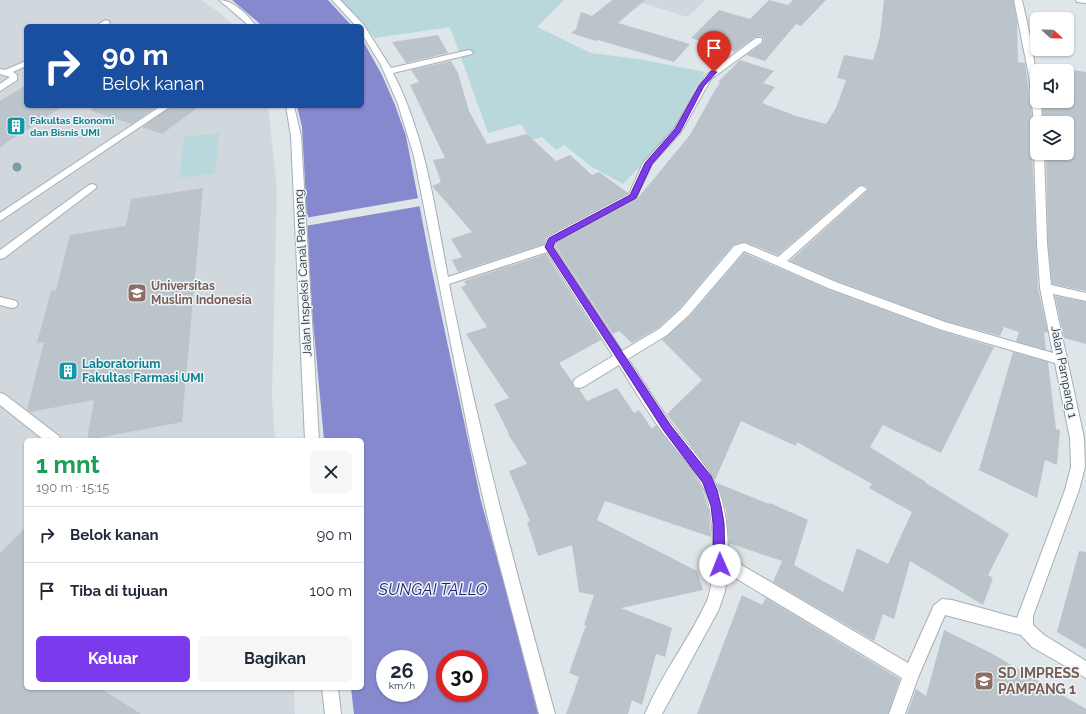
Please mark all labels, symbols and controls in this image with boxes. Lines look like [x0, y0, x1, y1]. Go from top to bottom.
north arrow [1030, 12, 1074, 56]
map controls [1030, 12, 1074, 160]
pin [697, 31, 731, 72]
icon: arrive [703, 37, 725, 59]
text: 90 m [102, 39, 168, 72]
icon: right [36, 40, 88, 92]
button: sound [1030, 64, 1074, 108]
text: Belok kanan [102, 73, 204, 94]
building icon: Fakultas Ekonomi dan Bisnis UMI [5, 115, 27, 137]
place label: Fakultas Ekonomi dan Bisnis UMI [30, 115, 114, 138]
button: layers [1030, 116, 1074, 160]
street label: Jalan Inspeksi Canal Pampang [292, 189, 314, 357]
place label: Universitas Muslim Indonesia [151, 279, 252, 307]
school or university icon: Universitas Muslim Indonesia [126, 282, 148, 304]
street label: Jalan Pampang 1 [1048, 325, 1080, 419]
place label: Laboratorium Fakultas Farmasi UMI [82, 357, 204, 385]
building icon: Laboratorium Fakultas Farmasi UMI [57, 360, 79, 382]
text: 1 mnt [36, 450, 100, 479]
button: close [310, 451, 352, 493]
text: 190 m · 15:15 [36, 480, 109, 495]
icon: right [36, 524, 58, 546]
text: Belok kanan [70, 526, 159, 544]
text: 90 m [316, 526, 352, 544]
position arrow [699, 544, 741, 586]
icon: arrive [36, 580, 58, 602]
water label: SUNGAI TALLO [378, 580, 488, 599]
text: Tiba di tujuan [70, 582, 168, 600]
text: 100 m [310, 582, 352, 600]
button: Keluar [36, 636, 190, 682]
button: Bagikan [198, 636, 352, 682]
speed limit sign: 30 [436, 650, 488, 702]
text: 26 [390, 659, 414, 683]
place label: SD IMPRESS PAMPANG 1 [998, 665, 1080, 697]
school or university icon: SD IMPRESS PAMPANG 1 [973, 670, 995, 692]
text: km/h [389, 680, 415, 691]

